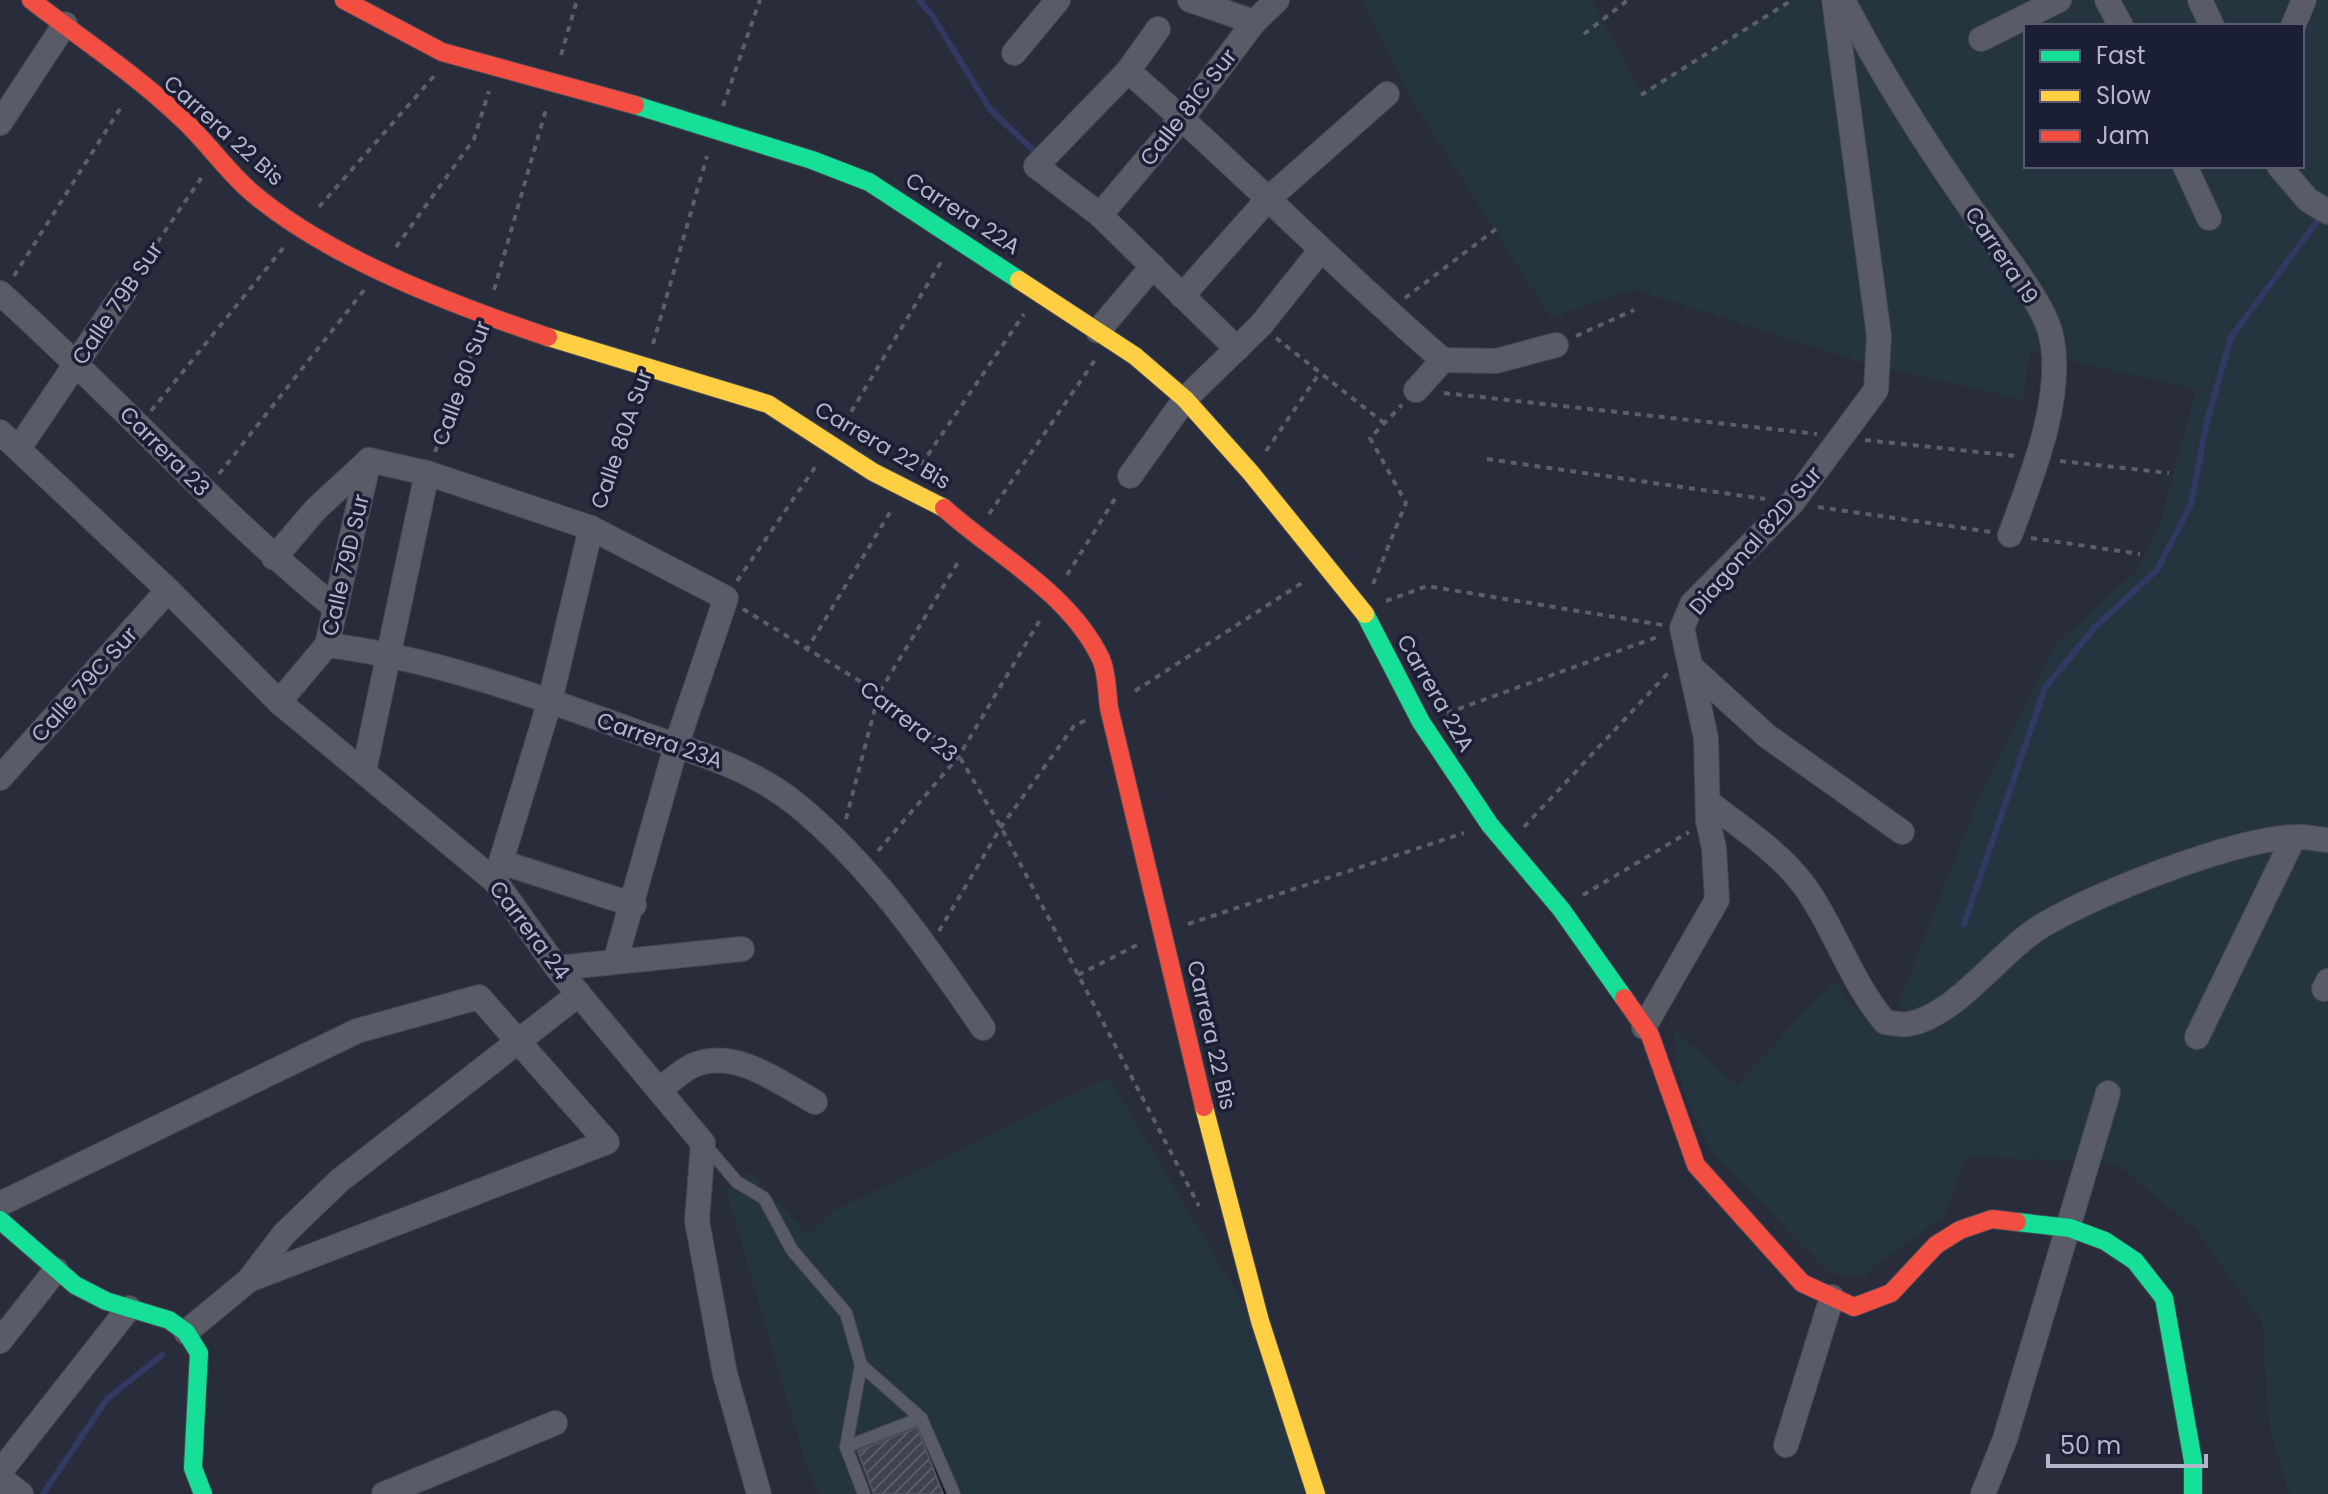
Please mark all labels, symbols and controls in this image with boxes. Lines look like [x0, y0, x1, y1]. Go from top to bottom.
legend [2024, 24, 2304, 168]
text: Fast [2096, 39, 2146, 72]
street label: Calle 81C Sur [1133, 42, 1244, 172]
street label: Carrera 22 Bis [157, 68, 291, 193]
text: Slow [2096, 79, 2151, 112]
text: Jam [2096, 119, 2150, 152]
street label: Carrera 22A [899, 165, 1026, 262]
street label: Carrera 19 [1957, 200, 2046, 310]
street label: Calle 79B Sur [65, 235, 170, 371]
street label: Calle 80 Sur [425, 316, 498, 450]
street label: Calle 80A Sur [583, 365, 660, 513]
street label: Carrera 22 Bis [809, 394, 957, 497]
street label: Carrera 23 [113, 399, 217, 503]
street label: Diagonal 82D Sur [1682, 459, 1829, 622]
street label: Calle 79D Sur [314, 491, 377, 639]
street label: Calle 79C Sur [24, 620, 145, 749]
street label: Carrera 22A [1389, 629, 1482, 758]
street label: Carrera 23 [853, 673, 964, 769]
street label: Carrera 23A [593, 704, 727, 777]
street label: Carrera 24 [482, 874, 577, 987]
street label: Carrera 22 Bis [1179, 957, 1244, 1113]
scale bar [2048, 1418, 2206, 1468]
text: 50 m [2060, 1429, 2121, 1462]

